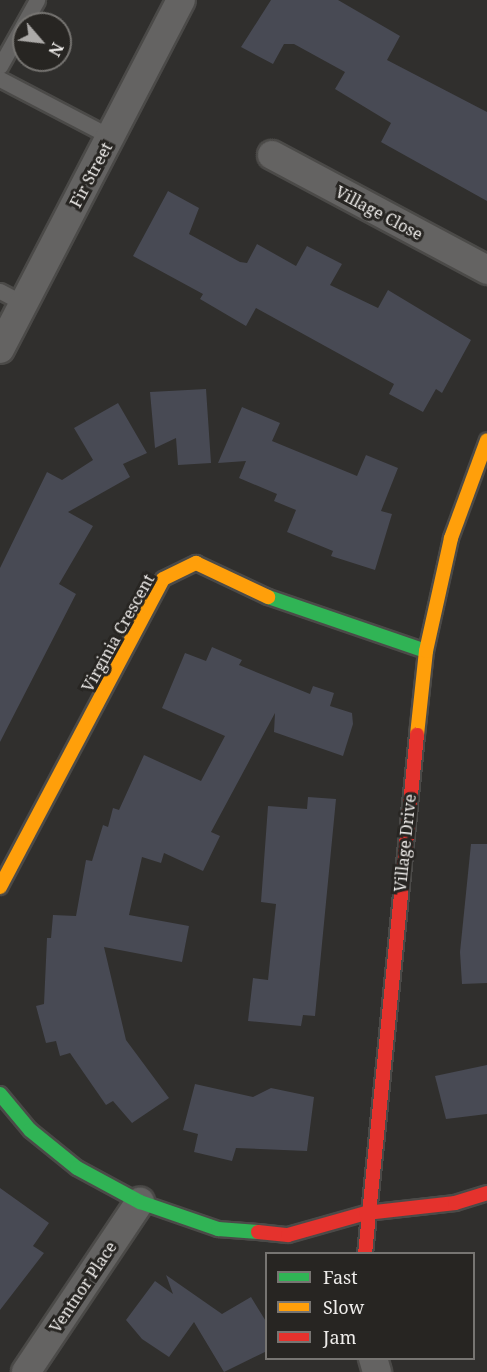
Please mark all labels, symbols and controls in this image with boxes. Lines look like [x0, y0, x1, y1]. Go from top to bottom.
north arrow [12, 12, 72, 72]
text: N [43, 39, 69, 60]
street label: Fir Street [66, 139, 116, 211]
street label: Village Close [332, 182, 426, 244]
street label: Virginia Crescent [78, 571, 158, 695]
street label: Village Drive [390, 793, 420, 893]
street label: Ventnor Place [45, 1238, 121, 1336]
legend [265, 1252, 475, 1360]
text: Fast [323, 1265, 358, 1289]
text: Slow [323, 1295, 364, 1319]
text: Jam [323, 1325, 357, 1349]

